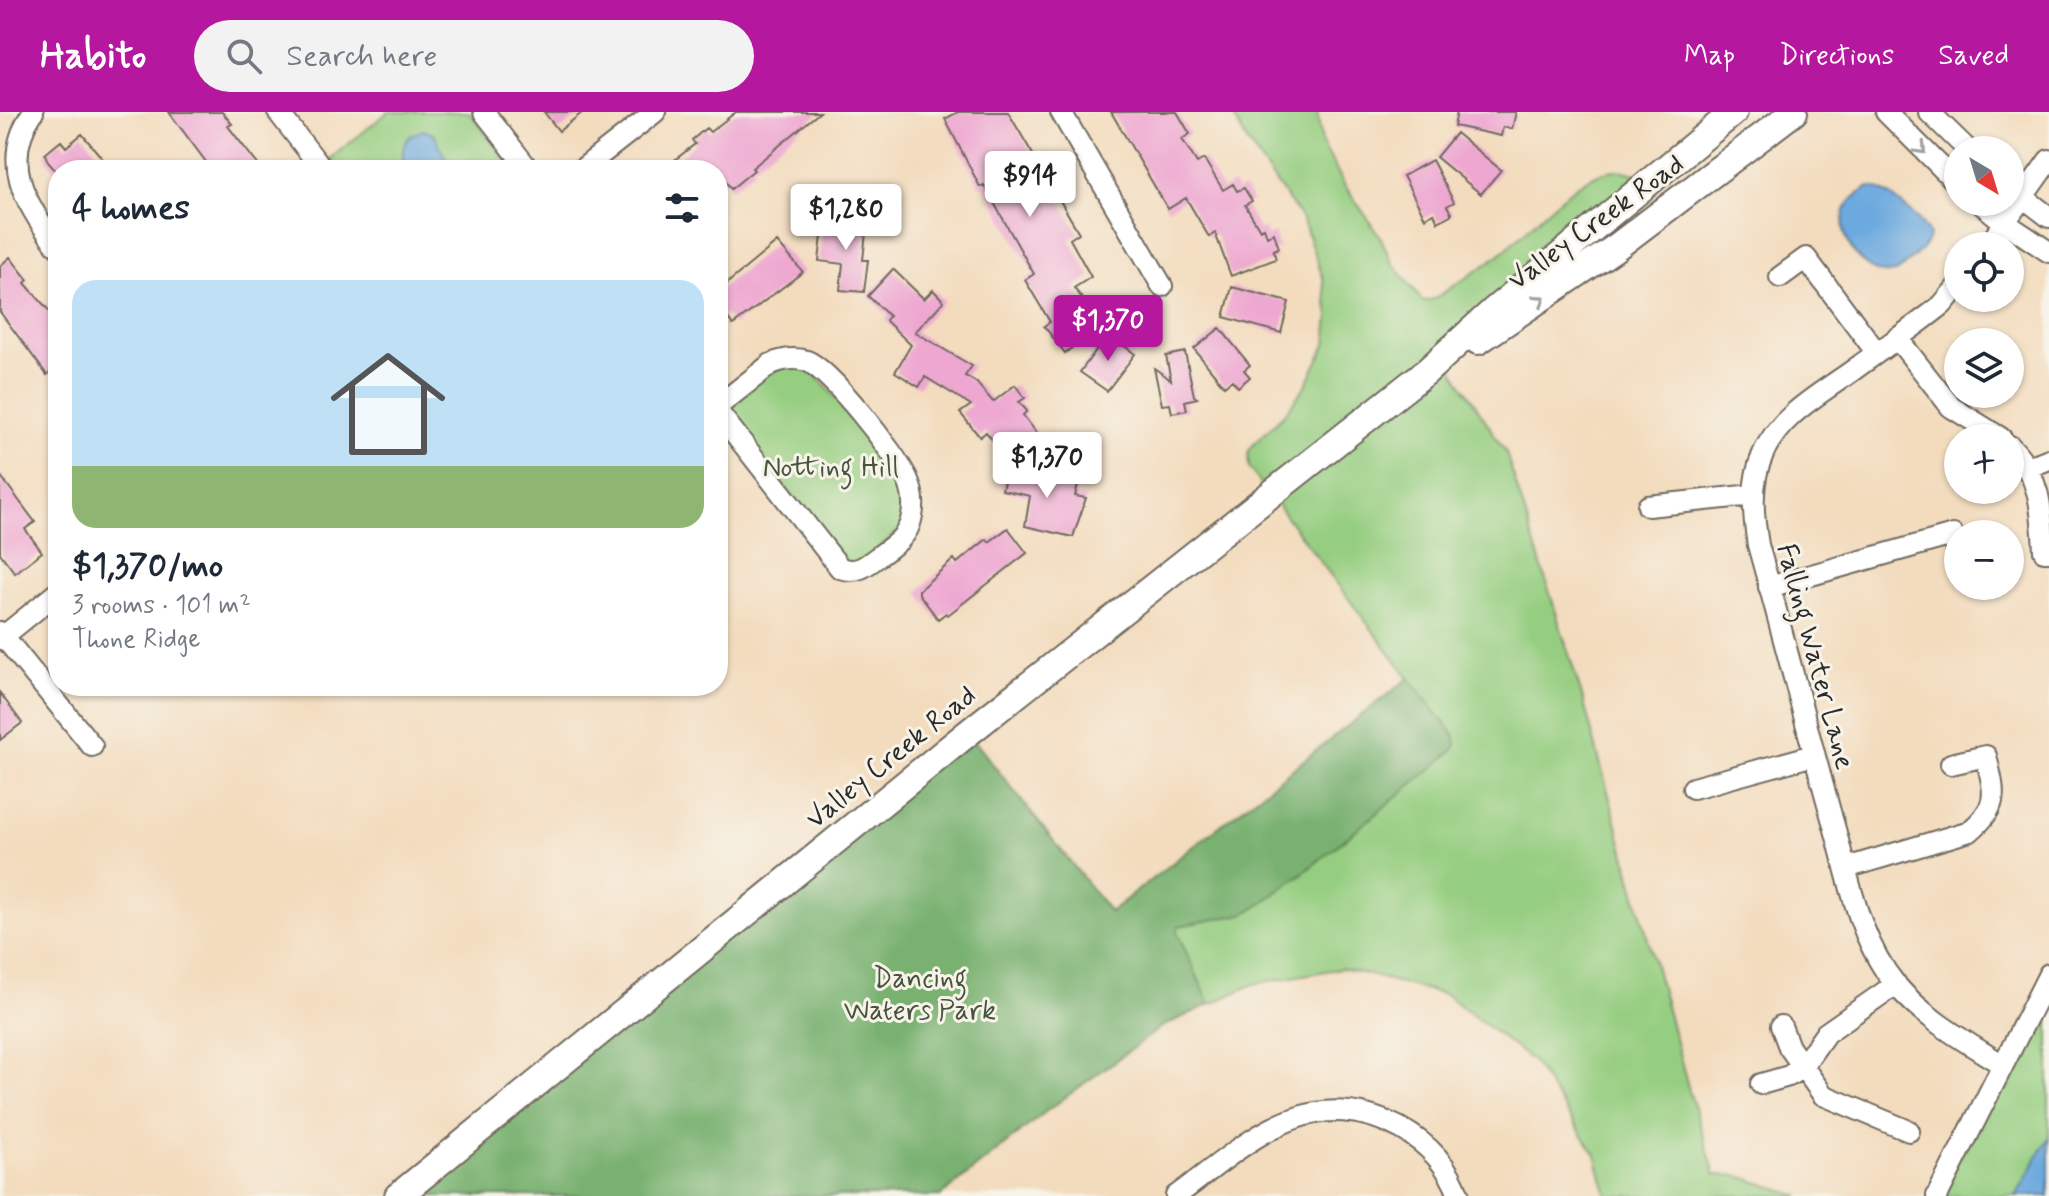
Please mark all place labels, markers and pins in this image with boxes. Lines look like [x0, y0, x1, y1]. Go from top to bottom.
pin: $914 [983, 151, 1077, 219]
pin: $1,280 [781, 184, 911, 252]
pin: $1,370 [1043, 295, 1173, 363]
pin: $1,370 [982, 432, 1112, 500]

